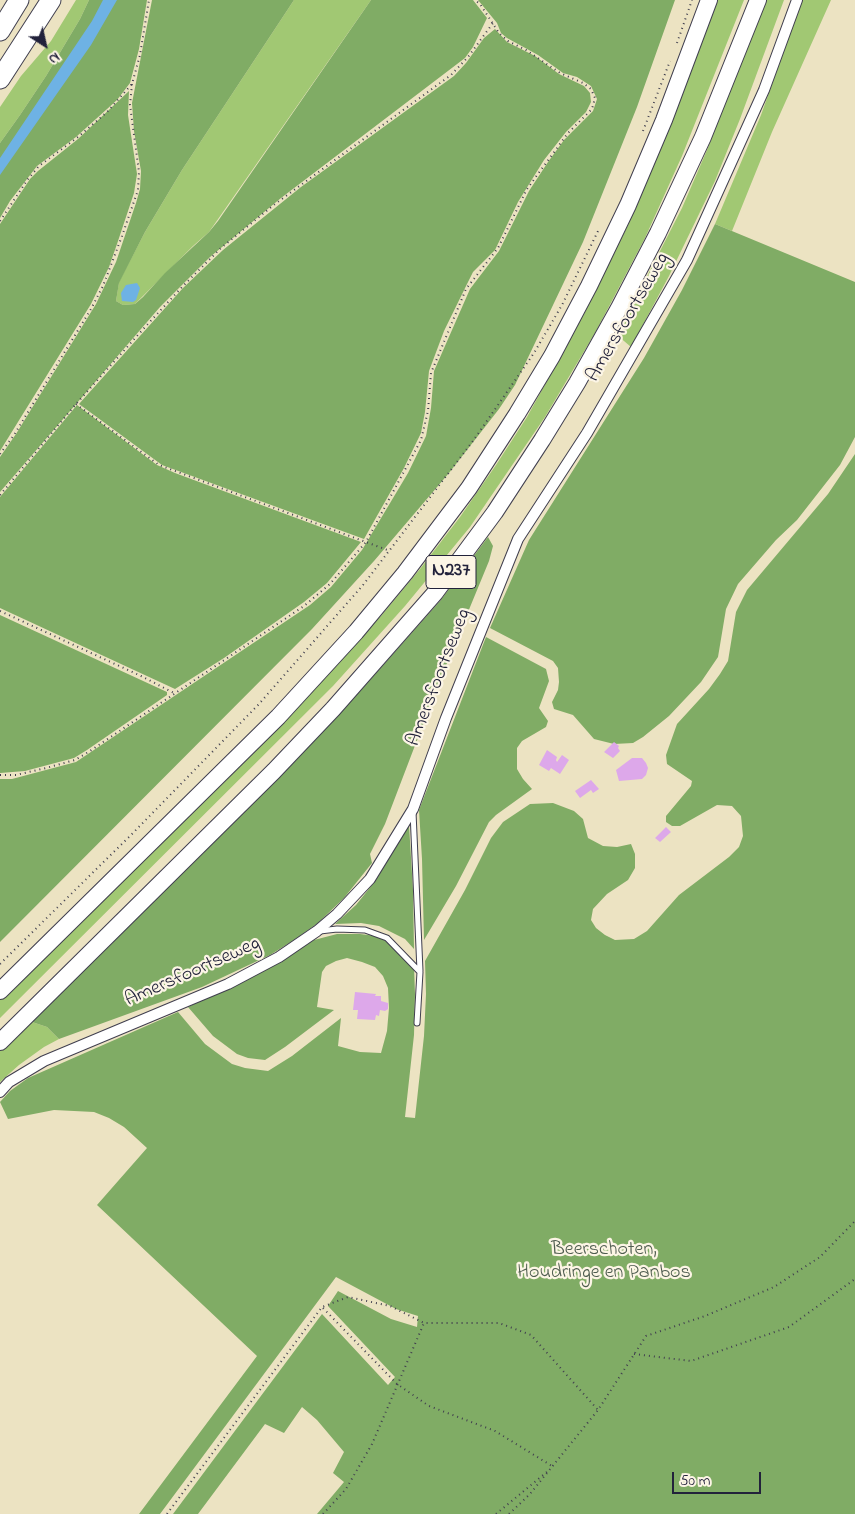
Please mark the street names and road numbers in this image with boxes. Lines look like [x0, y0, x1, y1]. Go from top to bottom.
street label: Amersfoortseweg [582, 249, 676, 387]
road number: N237 [426, 556, 476, 588]
street label: Amersfoortseweg [403, 606, 477, 750]
street label: Amersfoortseweg [122, 933, 264, 1013]

